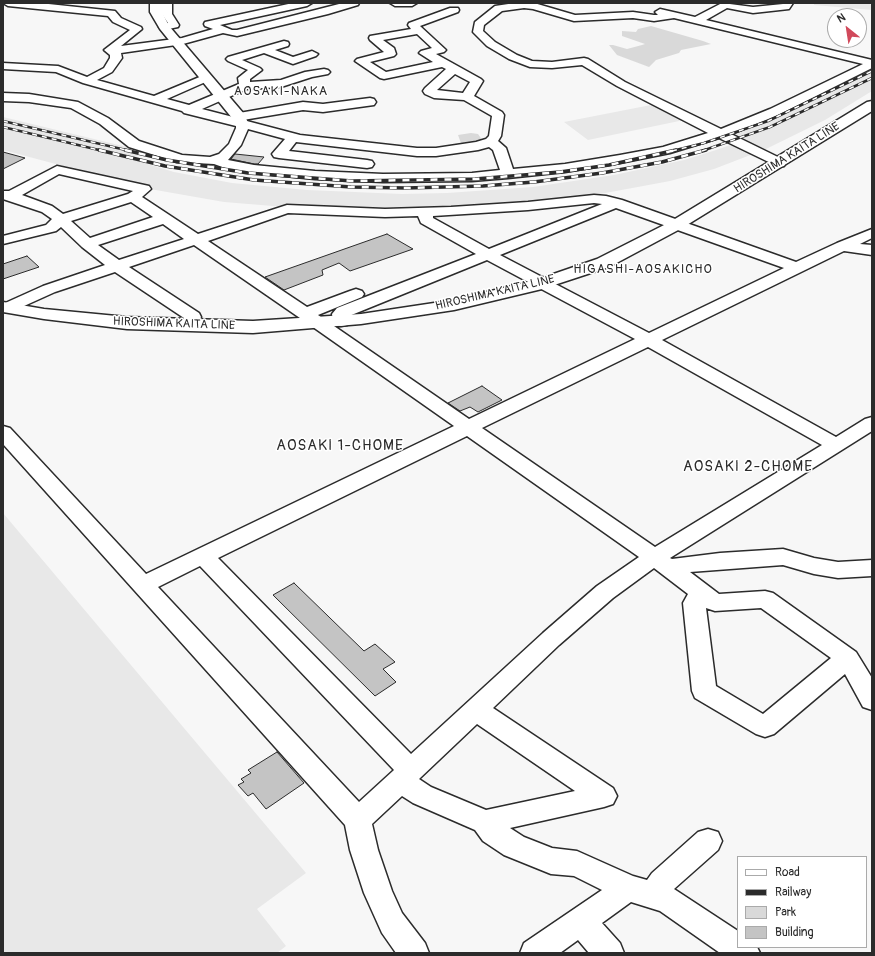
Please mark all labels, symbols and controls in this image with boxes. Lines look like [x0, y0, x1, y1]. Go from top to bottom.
north arrow [827, 8, 867, 48]
text: N [835, 11, 848, 26]
district label: AOSAKI-NAKA [234, 84, 328, 100]
street label: HIROSHIMA KAITA LINE [731, 120, 843, 196]
district label: HIGASHI-AOSAKICHO [573, 262, 713, 278]
street label: HIROSHIMA KAITA LINE [434, 272, 556, 314]
street label: HIROSHIMA KAITA LINE [113, 315, 235, 333]
district label: AOSAKI 1-CHOME [276, 437, 404, 455]
district label: AOSAKI 2-CHOME [683, 458, 813, 476]
legend [737, 856, 867, 948]
text: Road [775, 865, 800, 880]
text: Railway [775, 885, 811, 900]
text: Park [775, 905, 796, 920]
text: Building [775, 925, 814, 940]

